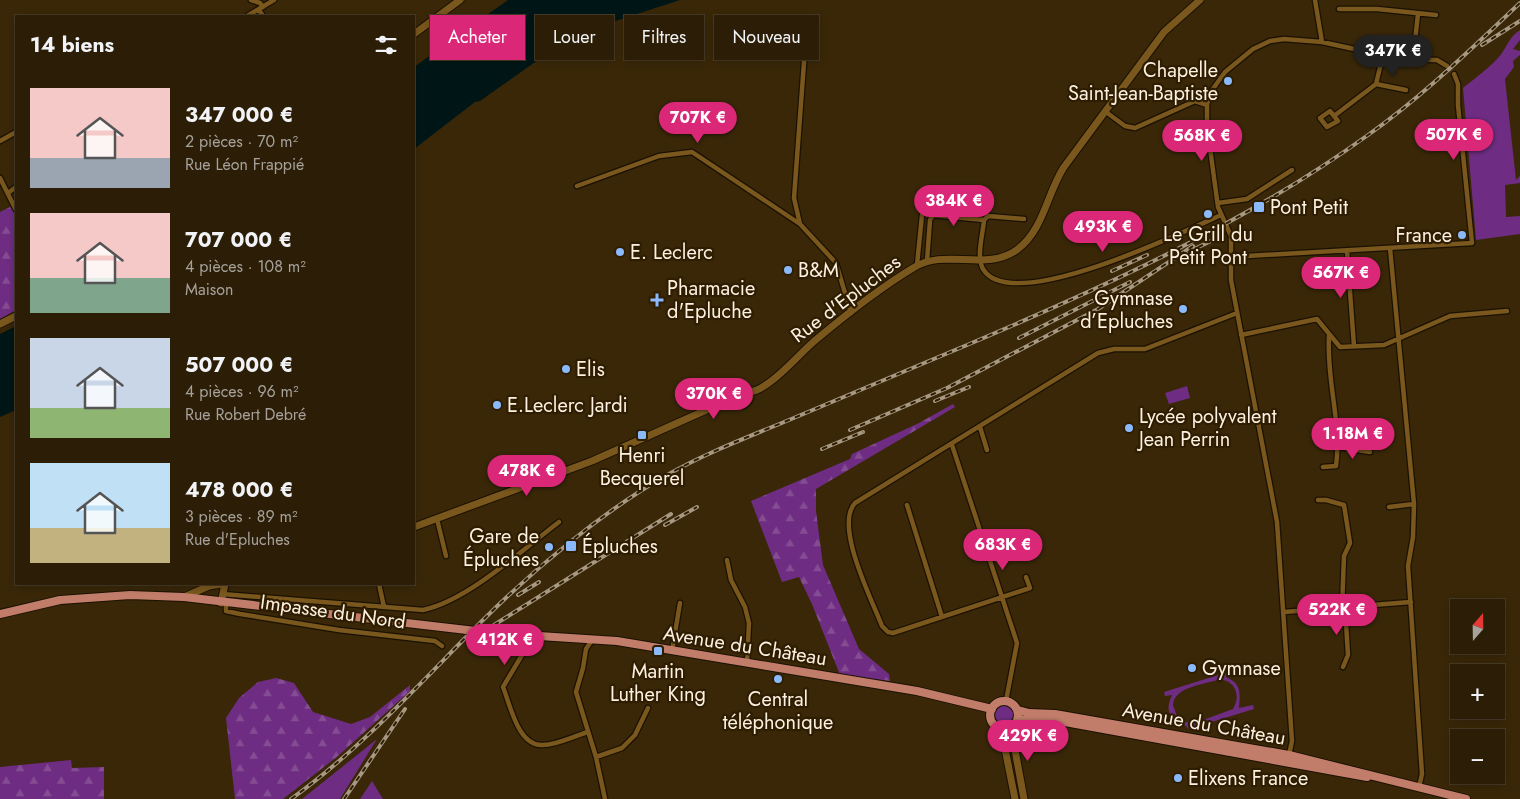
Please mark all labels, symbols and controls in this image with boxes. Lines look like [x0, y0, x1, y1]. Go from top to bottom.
chip: Acheter [430, 15, 525, 60]
chip: Louer [535, 15, 614, 60]
chip: Filtres [624, 15, 704, 60]
chip: Nouveau [714, 15, 819, 60]
text: 14 biens [30, 30, 114, 60]
icon: filters [372, 31, 400, 59]
pin: 347K € [1352, 34, 1434, 77]
text: 347K € [1364, 39, 1422, 62]
place label: Chapelle Saint-Jean-Baptiste [1068, 56, 1218, 108]
marker: Chapelle Saint-Jean-Baptiste [1222, 75, 1234, 87]
text: 347 000 € [185, 100, 293, 130]
pin: 707K € [657, 102, 739, 144]
text: 707K € [670, 106, 726, 129]
icon: home [70, 108, 130, 168]
pin: 507K € [1413, 119, 1495, 161]
pin: 568K € [1161, 120, 1243, 162]
text: 507K € [1425, 123, 1483, 146]
text: 568K € [1173, 124, 1231, 147]
text: 2 pièces · 70 m² [185, 130, 298, 153]
text: Rue Léon Frappié [185, 153, 304, 176]
pin: 384K € [913, 184, 995, 227]
text: 384K € [925, 189, 983, 212]
place label: Pont Petit [1270, 193, 1348, 222]
marker: Pont Petit [1252, 200, 1266, 214]
marker: Le Grill du Petit Pont [1202, 208, 1214, 220]
pin: 493K € [1062, 210, 1144, 253]
text: 493K € [1074, 215, 1132, 238]
place label: Le Grill du Petit Pont [1163, 220, 1253, 272]
place label: France [1396, 221, 1452, 250]
text: 707 000 € [185, 225, 292, 255]
marker: France [1456, 229, 1468, 241]
icon: home [70, 233, 130, 293]
place label: E. Leclerc [630, 238, 713, 267]
marker: E. Leclerc [614, 246, 626, 258]
street label: Rue d'Epluches [785, 248, 907, 350]
text: 4 pièces · 108 m² [185, 255, 306, 278]
place label: B&M [798, 256, 839, 285]
pin: 567K € [1300, 256, 1382, 299]
text: 567K € [1312, 261, 1370, 284]
marker: B&M [782, 264, 794, 276]
place label: Pharmacie d'Epluche [667, 274, 755, 326]
text: Maison [185, 278, 233, 301]
place label: Gymnase d’Epluches [1080, 284, 1173, 336]
marker: Pharmacie d'Epluche [651, 294, 663, 306]
marker: Gymnase d’Epluches [1177, 303, 1189, 315]
text: 507 000 € [185, 350, 293, 380]
place label: Elis [576, 355, 605, 384]
icon: home [70, 358, 130, 418]
marker: Elis [560, 363, 572, 375]
pin: 370K € [673, 378, 755, 420]
text: 4 pièces · 96 m² [185, 380, 299, 403]
text: 370K € [686, 382, 742, 405]
place label: E.Leclerc Jardi [507, 391, 628, 420]
marker: E.Leclerc Jardi [491, 399, 503, 411]
place label: Lycée polyvalent Jean Perrin [1136, 402, 1277, 454]
text: Rue Robert Debré [185, 403, 306, 426]
pin: 1.18M € [1307, 418, 1399, 460]
marker: Lycée polyvalent Jean Perrin [1123, 422, 1135, 434]
text: 1.18M € [1322, 422, 1384, 445]
marker: Henri Becquerel [636, 429, 648, 441]
place label: Henri Becquerel [600, 441, 684, 493]
pin: 478K € [486, 454, 568, 497]
text: 478K € [498, 459, 556, 482]
text: 478 000 € [185, 475, 294, 505]
icon: home [70, 483, 130, 543]
text: 3 pièces · 89 m² [185, 505, 298, 528]
place label: Gare de Épluches [463, 522, 539, 574]
text: Rue d'Epluches [185, 528, 290, 551]
pin: 683K € [962, 528, 1044, 571]
place label: Épluches [582, 532, 658, 561]
text: 683K € [974, 533, 1032, 556]
marker: Épluches [564, 539, 578, 553]
marker: Gare de Épluches [543, 541, 555, 553]
street label: Impasse du Nord [258, 587, 408, 637]
pin: 522K € [1296, 594, 1378, 636]
text: 522K € [1308, 598, 1366, 621]
north arrow [1450, 599, 1505, 654]
map controls [1450, 599, 1505, 784]
street label: Avenue du Château [661, 619, 829, 673]
pin: 412K € [464, 624, 546, 666]
text: 412K € [477, 628, 533, 651]
marker: Martin Luther King [652, 645, 664, 657]
place label: Gymnase [1202, 654, 1281, 683]
place label: Martin Luther King [610, 657, 706, 709]
marker: Gymnase [1186, 662, 1198, 674]
button: + [1450, 664, 1505, 719]
marker: Central téléphonique [772, 673, 784, 685]
place label: Central téléphonique [723, 685, 833, 737]
street label: Avenue du Château [1120, 695, 1288, 753]
pin: 429K € [987, 720, 1069, 762]
text: 429K € [999, 724, 1057, 747]
button: − [1450, 729, 1505, 784]
place label: Elixens France [1188, 764, 1308, 793]
marker: Elixens France [1172, 772, 1184, 784]

